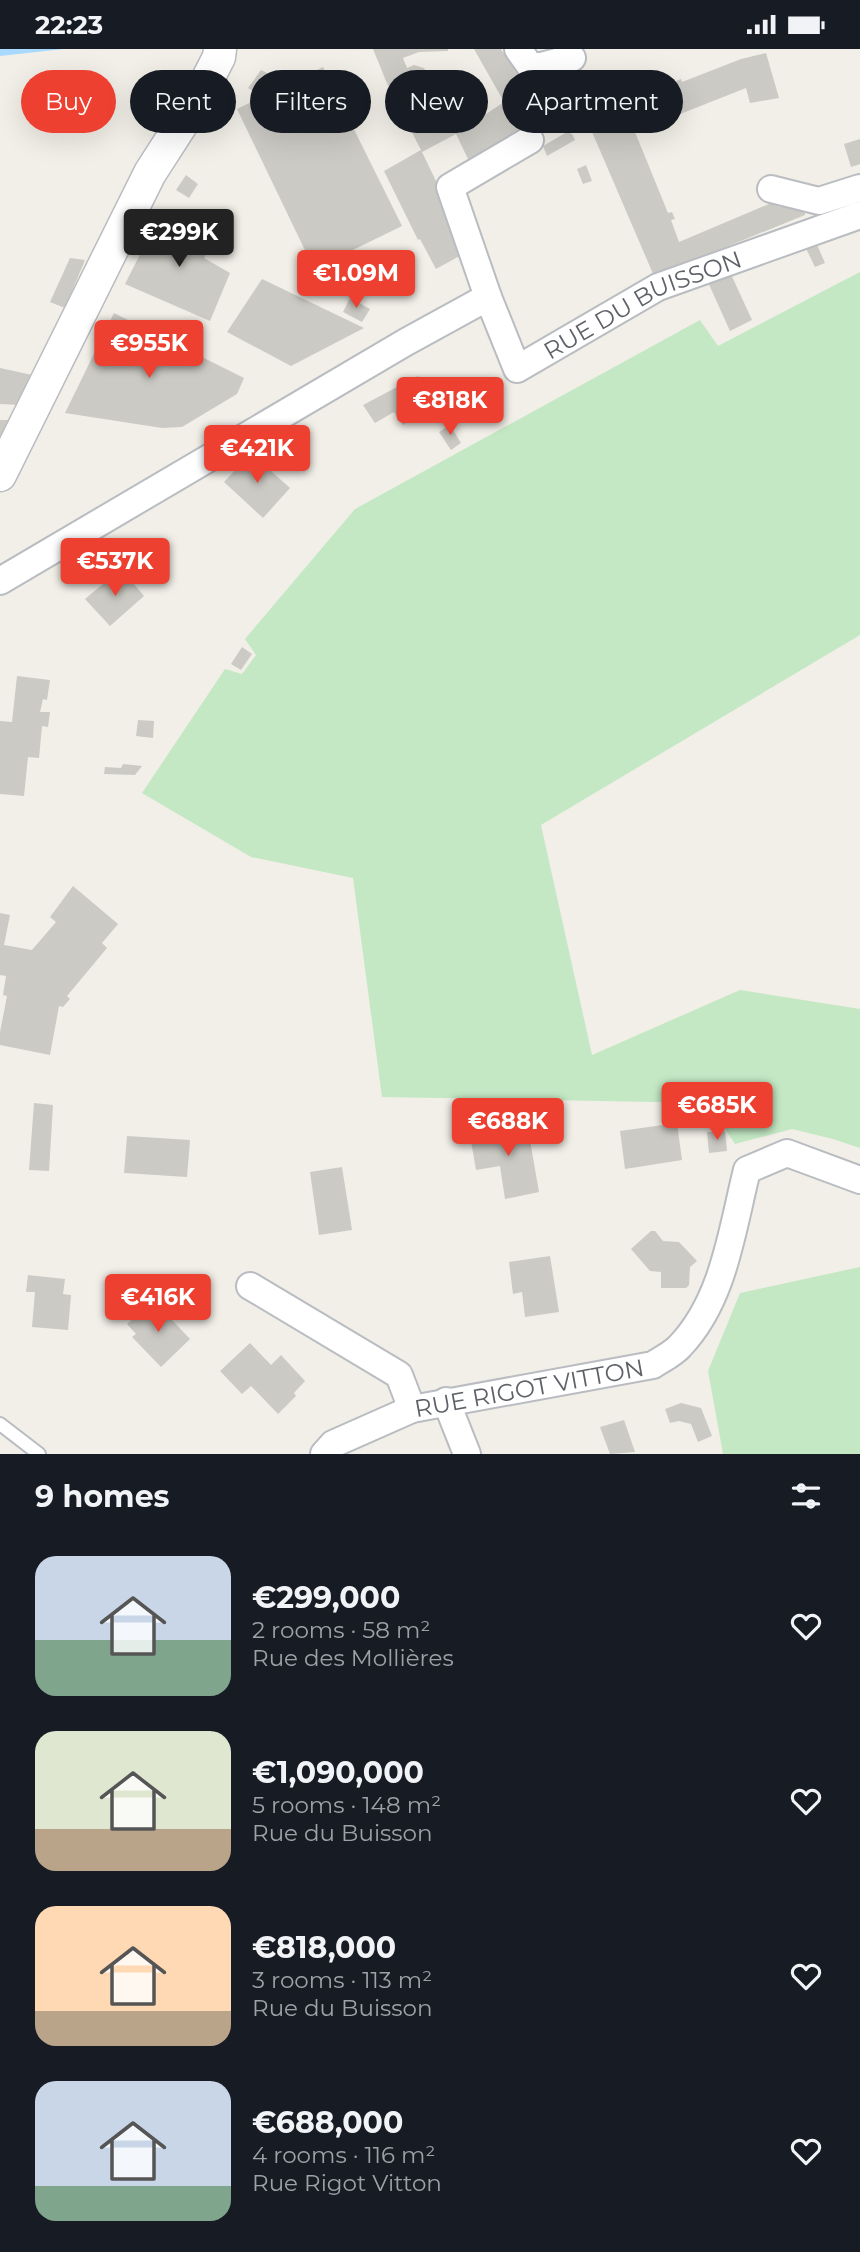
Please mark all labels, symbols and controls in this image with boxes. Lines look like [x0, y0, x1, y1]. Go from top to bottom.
text: 22:23 [35, 9, 103, 41]
chip: Buy [21, 70, 116, 133]
chip: Rent [130, 70, 236, 133]
chip: Filters [250, 70, 371, 133]
chip: New [385, 70, 488, 133]
chip: Apartment [502, 70, 683, 133]
pin: €299K [130, 209, 228, 269]
text: €299K [140, 218, 218, 246]
street label: RUE DU BUISSON [538, 244, 745, 365]
pin: €1.09M [299, 251, 413, 310]
text: €1.09M [313, 259, 399, 287]
pin: €955K [100, 321, 198, 380]
text: €955K [110, 329, 188, 357]
pin: €818K [401, 377, 499, 437]
text: €818K [413, 386, 487, 414]
pin: €421K [208, 425, 306, 485]
text: €421K [220, 434, 294, 462]
pin: €537K [66, 539, 164, 598]
text: €537K [77, 547, 153, 575]
pin: €685K [668, 1083, 766, 1142]
text: €685K [678, 1091, 756, 1119]
pin: €688K [459, 1099, 557, 1158]
text: €688K [468, 1107, 548, 1135]
pin: €416K [109, 1275, 207, 1334]
text: €416K [121, 1283, 195, 1311]
street label: RUE RIGOT VITTON [412, 1352, 646, 1423]
icon: filters [787, 1477, 825, 1515]
text: 9 homes [35, 1478, 170, 1515]
text: €299,000 [252, 1579, 400, 1616]
icon: home [91, 1584, 175, 1668]
icon: heart [787, 1607, 825, 1645]
text: 2 rooms · 58 m² [252, 1616, 430, 1644]
text: Rue des Mollières [252, 1644, 454, 1672]
text: €1,090,000 [252, 1754, 424, 1791]
icon: home [91, 1759, 175, 1843]
icon: heart [787, 1782, 825, 1820]
text: 5 rooms · 148 m² [252, 1791, 441, 1819]
text: Rue du Buisson [252, 1819, 432, 1847]
text: €818,000 [252, 1929, 396, 1966]
icon: home [91, 1934, 175, 2018]
icon: heart [787, 1957, 825, 1995]
text: 3 rooms · 113 m² [252, 1966, 432, 1994]
text: Rue du Buisson [252, 1994, 432, 2022]
text: €688,000 [252, 2104, 403, 2141]
icon: home [91, 2109, 175, 2193]
icon: heart [787, 2132, 825, 2170]
text: 4 rooms · 116 m² [252, 2141, 435, 2169]
text: Rue Rigot Vitton [252, 2169, 442, 2197]

